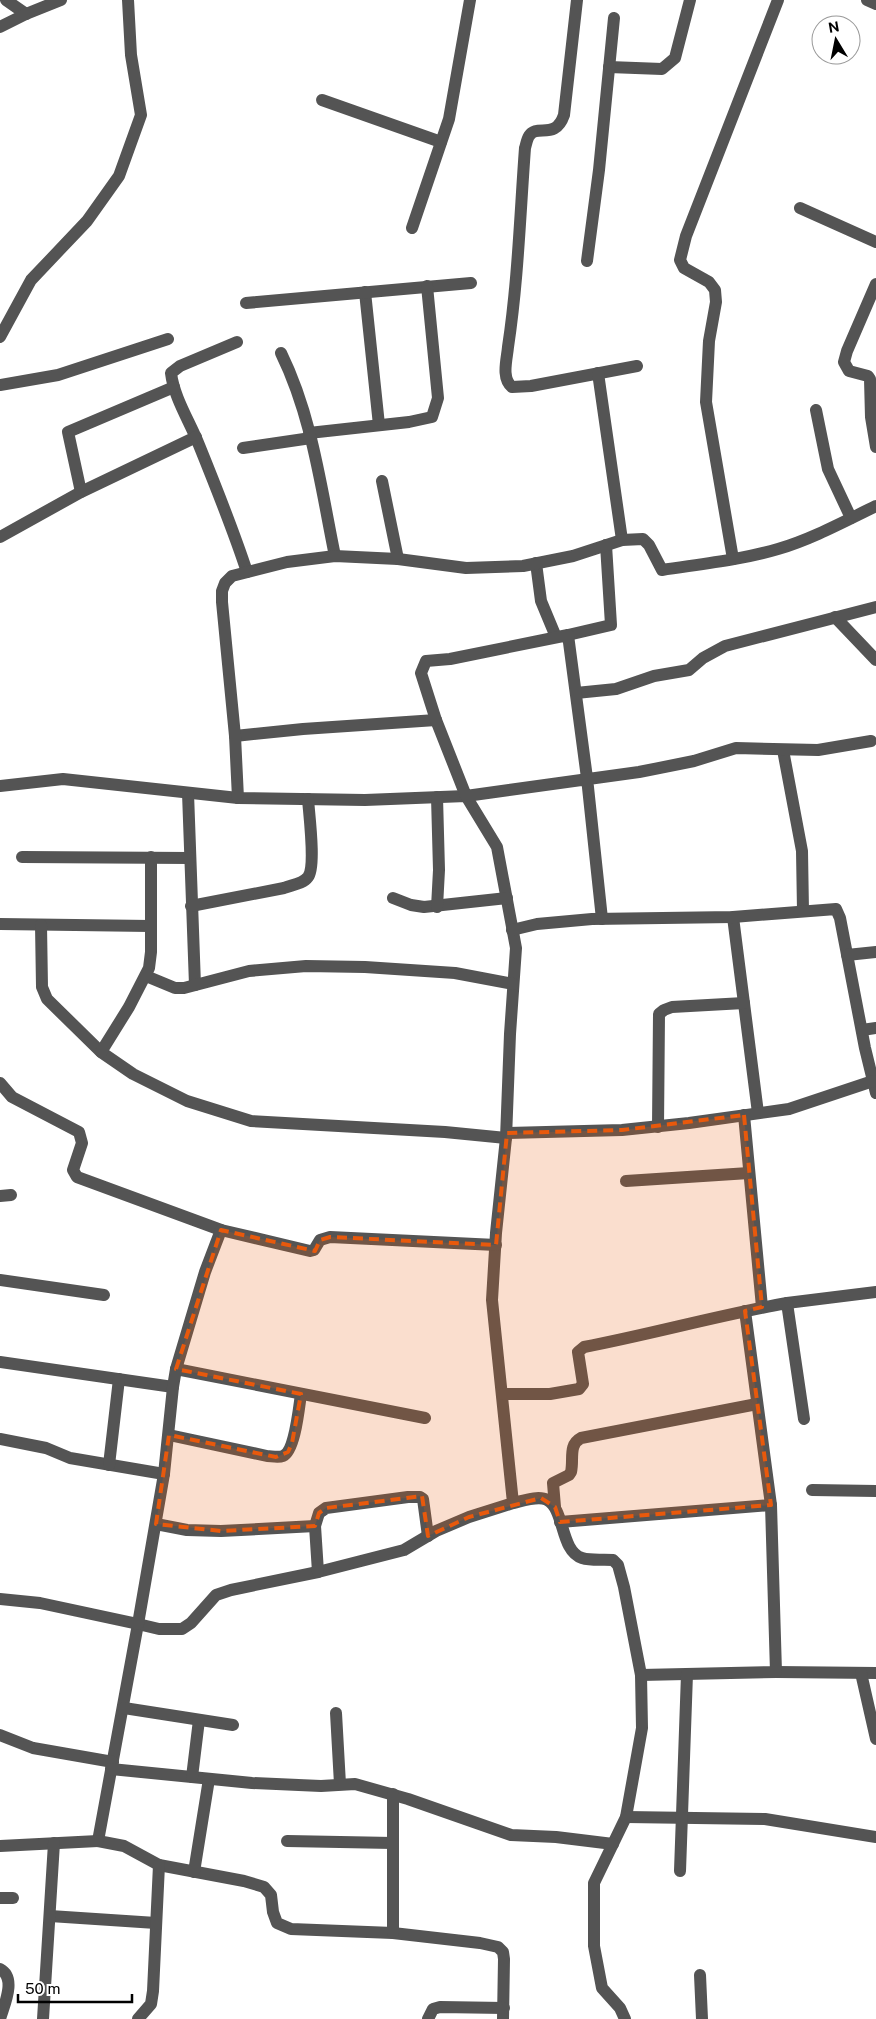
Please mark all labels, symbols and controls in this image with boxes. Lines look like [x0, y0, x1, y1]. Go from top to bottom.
north arrow [811, 15, 861, 65]
text: N [827, 18, 841, 36]
scale bar [18, 1972, 131, 2004]
text: 50 m [25, 1980, 60, 1997]

